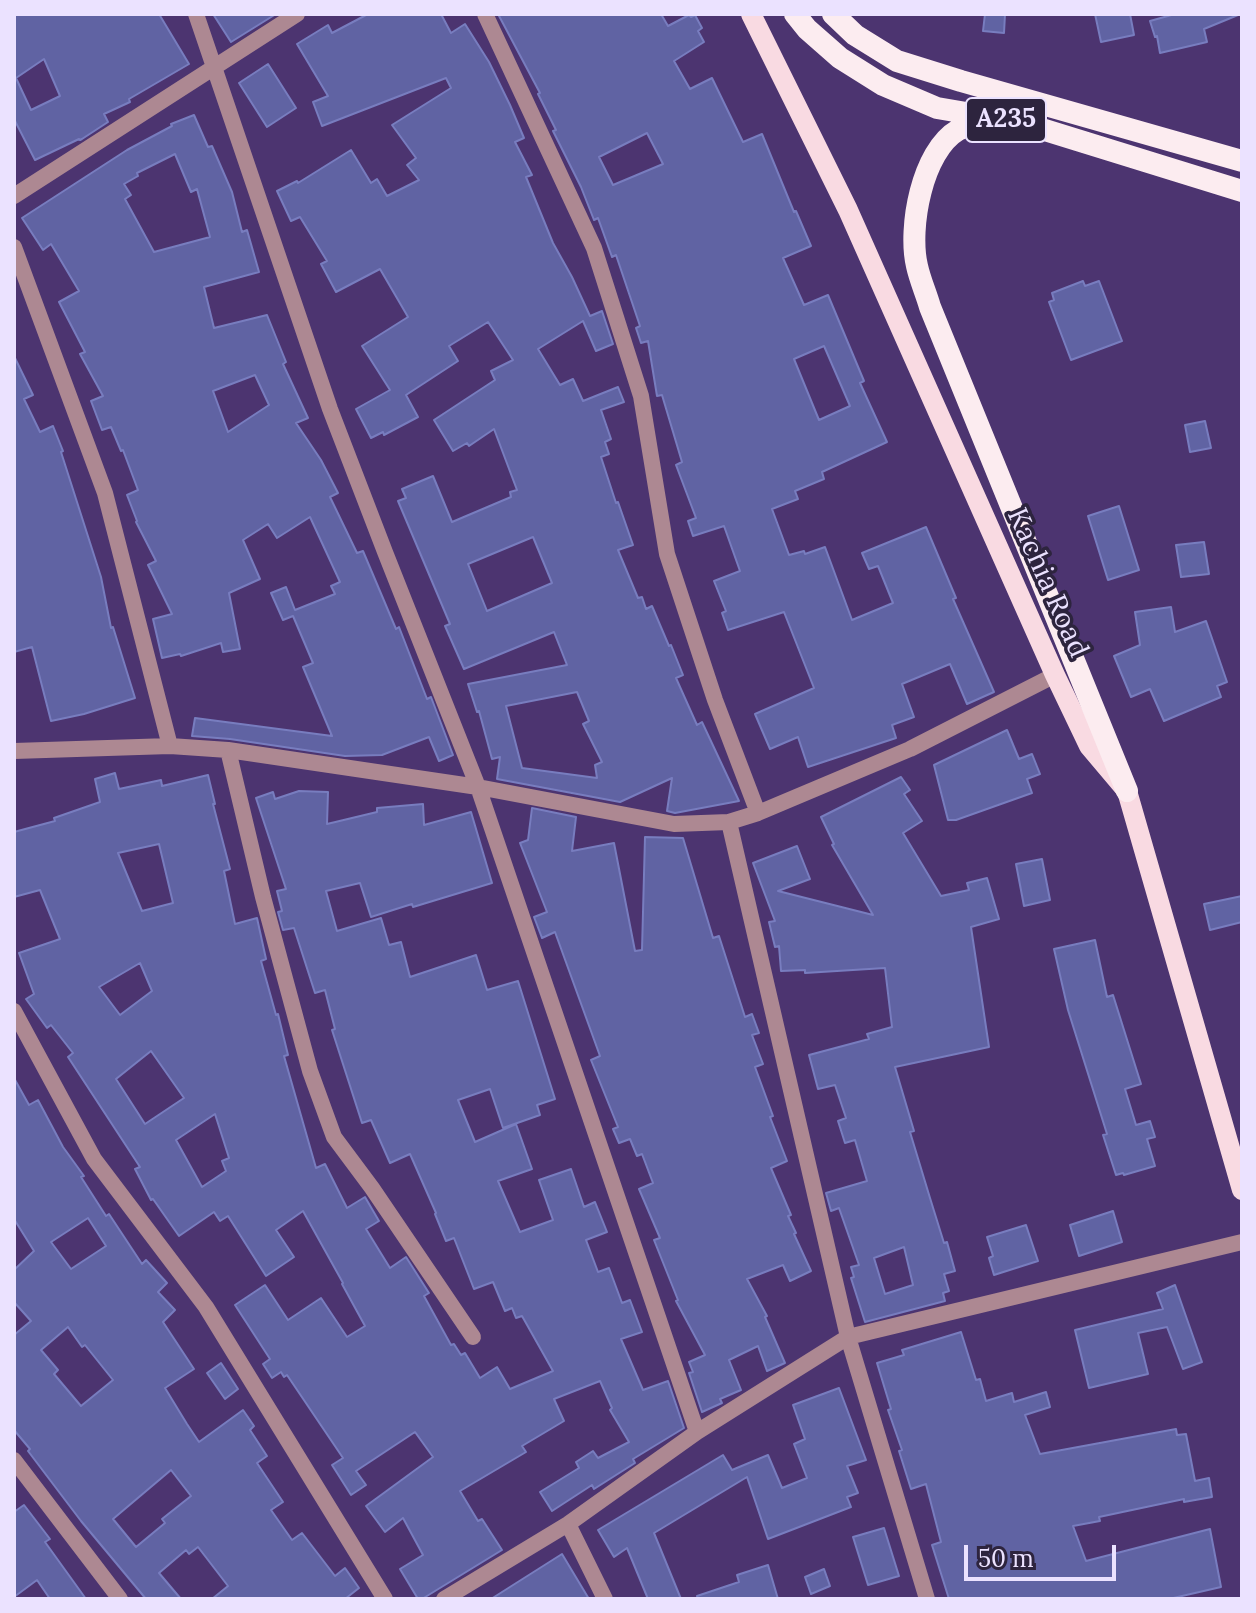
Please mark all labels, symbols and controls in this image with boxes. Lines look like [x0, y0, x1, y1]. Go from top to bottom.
road number: A235 [966, 98, 1046, 142]
street label: Kachia Road [999, 503, 1095, 663]
scale bar [968, 1529, 1120, 1579]
text: 50 m [978, 1543, 1034, 1574]

